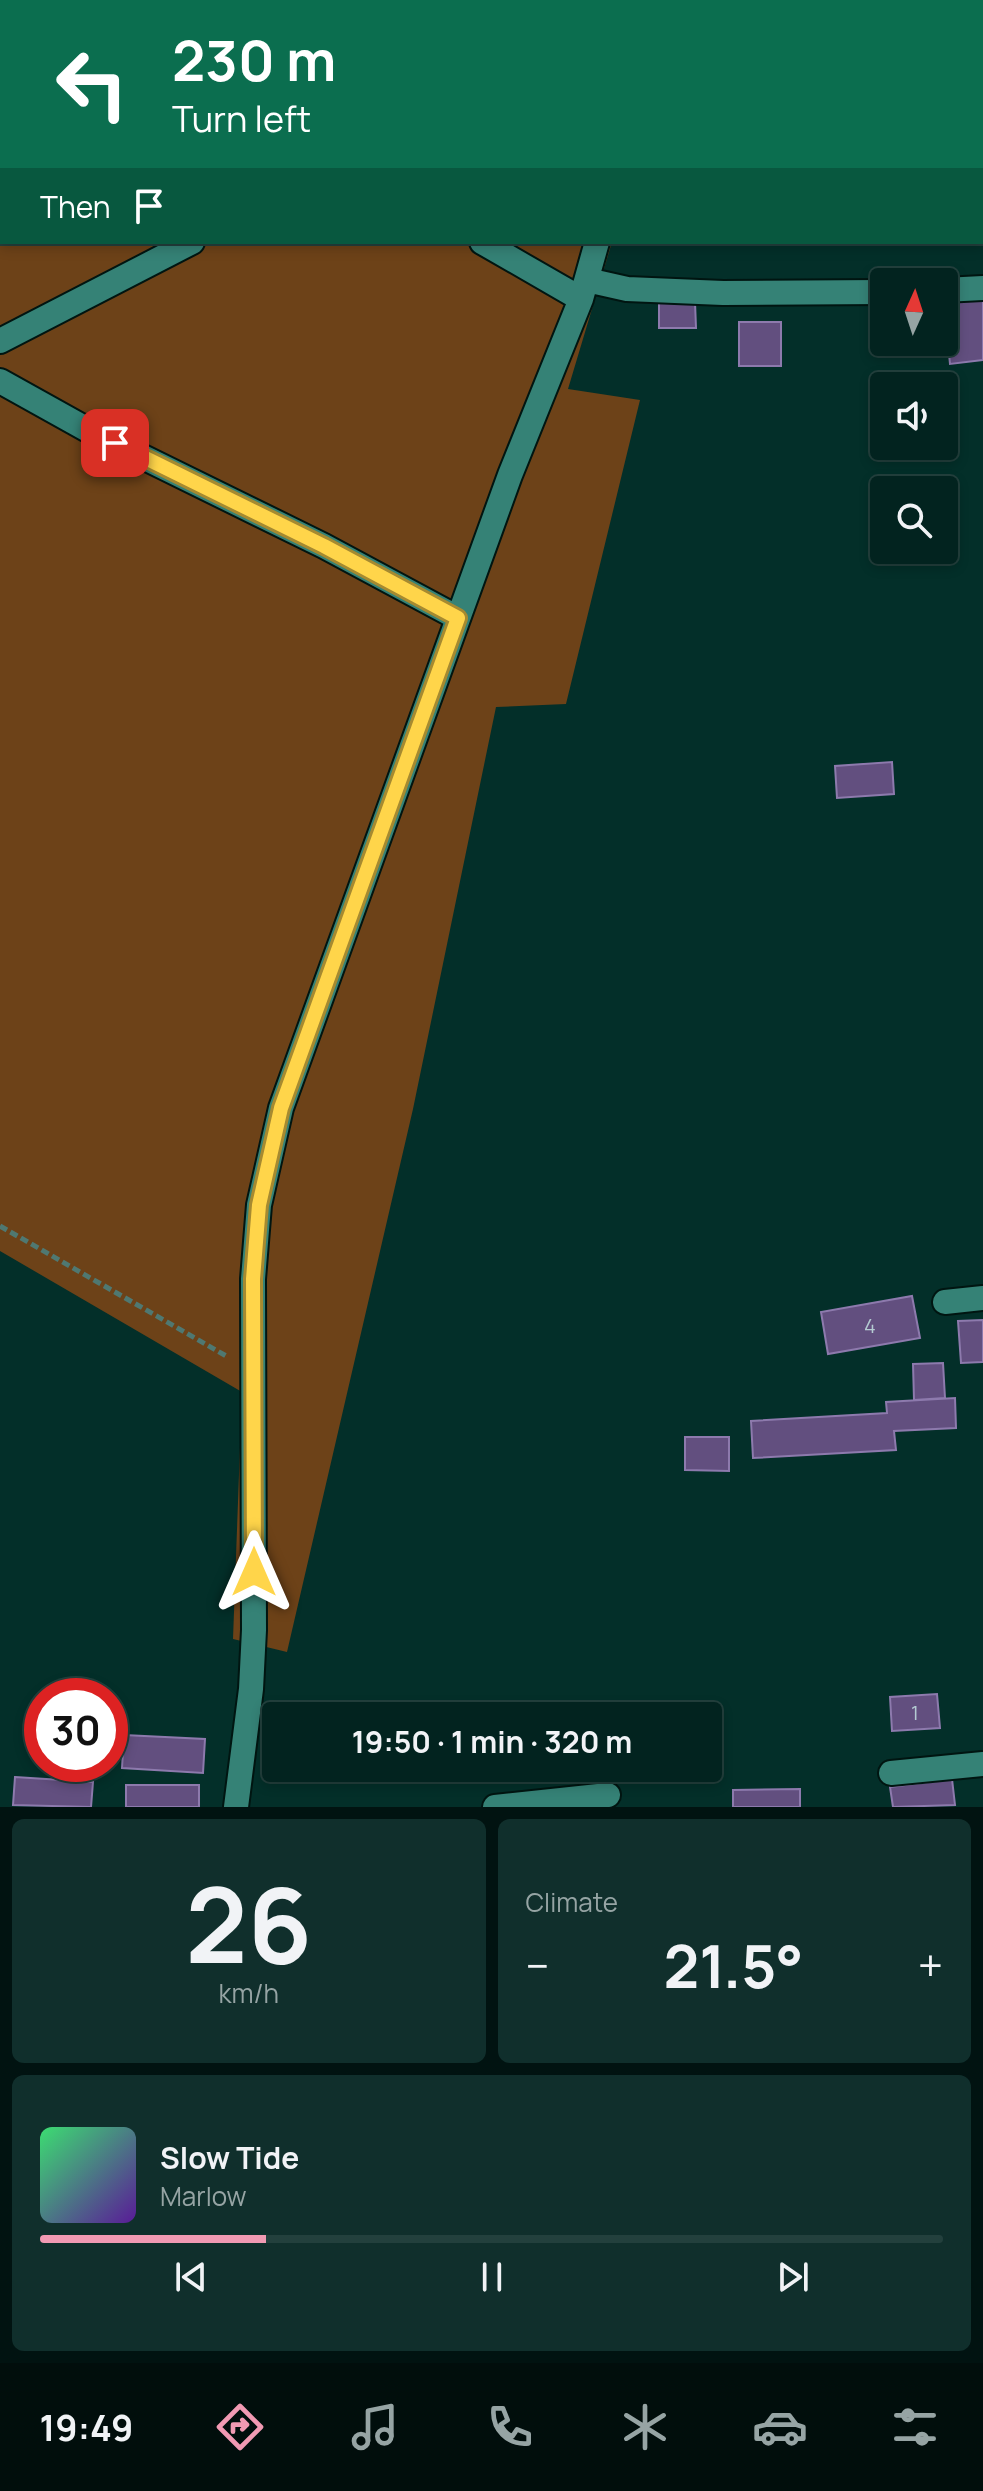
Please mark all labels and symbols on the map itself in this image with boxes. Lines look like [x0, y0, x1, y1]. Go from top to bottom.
north arrow [870, 268, 958, 356]
pin [81, 409, 149, 477]
house number: 4 [864, 1312, 876, 1339]
position arrow [212, 1530, 296, 1614]
speed limit sign: 30 [24, 1678, 128, 1782]
house number: 1 [911, 1699, 919, 1726]

